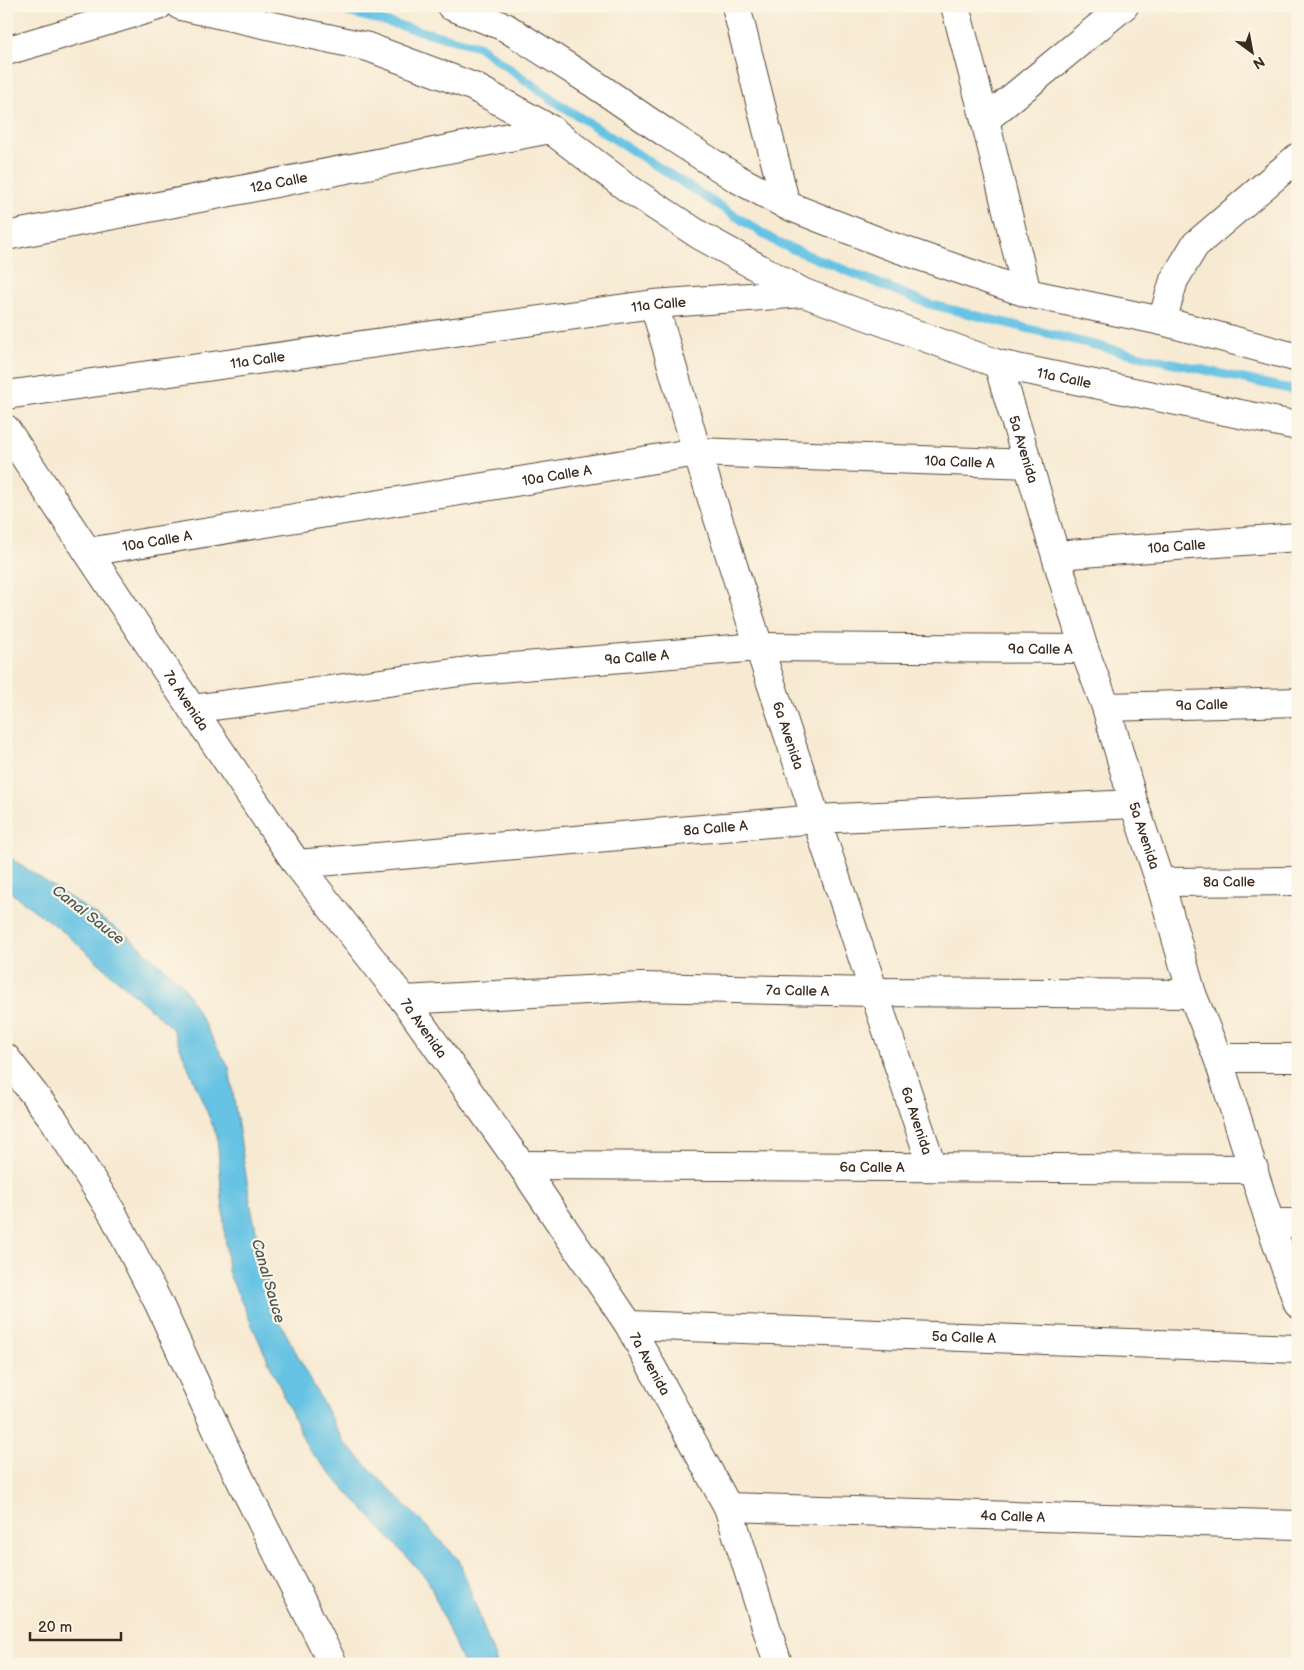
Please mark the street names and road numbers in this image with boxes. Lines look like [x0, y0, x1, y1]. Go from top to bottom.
street label: 12a Calle [249, 168, 309, 196]
street label: 11a Calle [630, 293, 687, 316]
street label: 11a Calle [229, 347, 286, 372]
street label: 11a Calle [1036, 364, 1093, 392]
street label: 5a Avenida [1005, 413, 1042, 485]
street label: 10a Calle A [924, 452, 995, 471]
street label: 10a Calle A [521, 461, 593, 489]
street label: 10a Calle A [121, 527, 193, 555]
street label: 10a Calle [1147, 535, 1206, 557]
street label: 9a Calle A [1008, 640, 1073, 657]
street label: 9a Calle A [604, 646, 670, 668]
street label: 7a Avenida [160, 667, 213, 734]
street label: 9a Calle [1176, 695, 1228, 714]
street label: 6a Avenida [769, 699, 808, 772]
street label: 5a Avenida [1125, 800, 1164, 872]
street label: 8a Calle A [683, 816, 749, 839]
street label: 8a Calle [1203, 873, 1255, 890]
street label: 7a Calle A [766, 981, 830, 1000]
street label: 7a Avenida [397, 995, 451, 1061]
street label: 6a Avenida [898, 1084, 936, 1157]
street label: 6a Calle A [839, 1158, 905, 1176]
street label: 5a Calle A [931, 1327, 997, 1347]
street label: 7a Avenida [626, 1330, 674, 1398]
street label: 4a Calle A [980, 1506, 1046, 1526]

